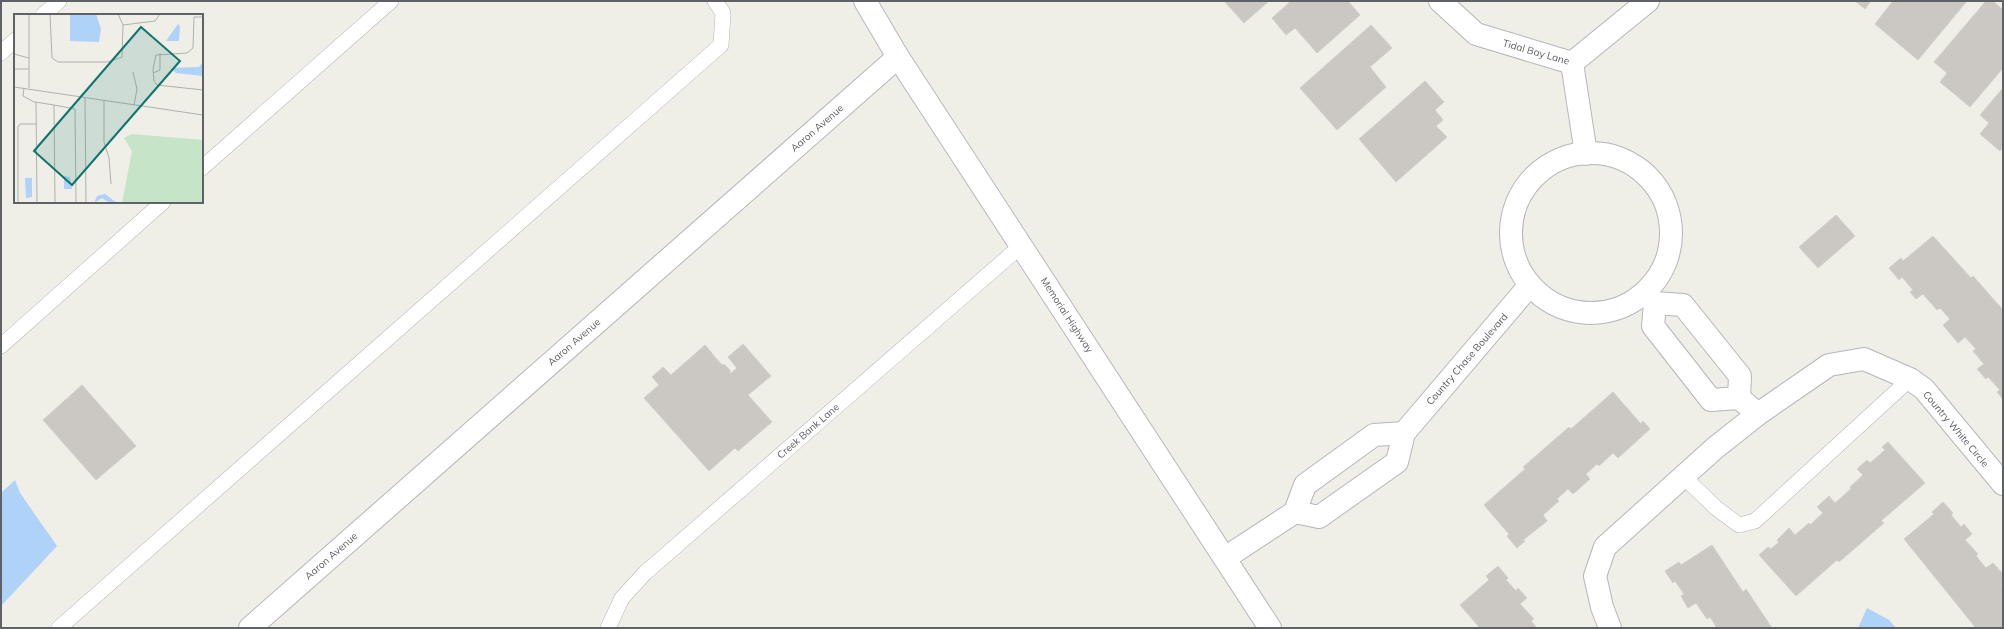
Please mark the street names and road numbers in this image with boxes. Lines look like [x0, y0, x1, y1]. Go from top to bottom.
street label: Tidal Bay Lane [1501, 36, 1571, 68]
street label: Aaron Avenue [788, 101, 846, 155]
street label: Memorial Highway [1038, 275, 1097, 356]
street label: Country Chase Boulevard [1423, 310, 1511, 408]
street label: Aaron Avenue [545, 315, 603, 369]
street label: Country White Circle [1920, 388, 1992, 470]
street label: Creek Bank Lane [774, 400, 842, 462]
street label: Aaron Avenue [302, 529, 360, 583]

